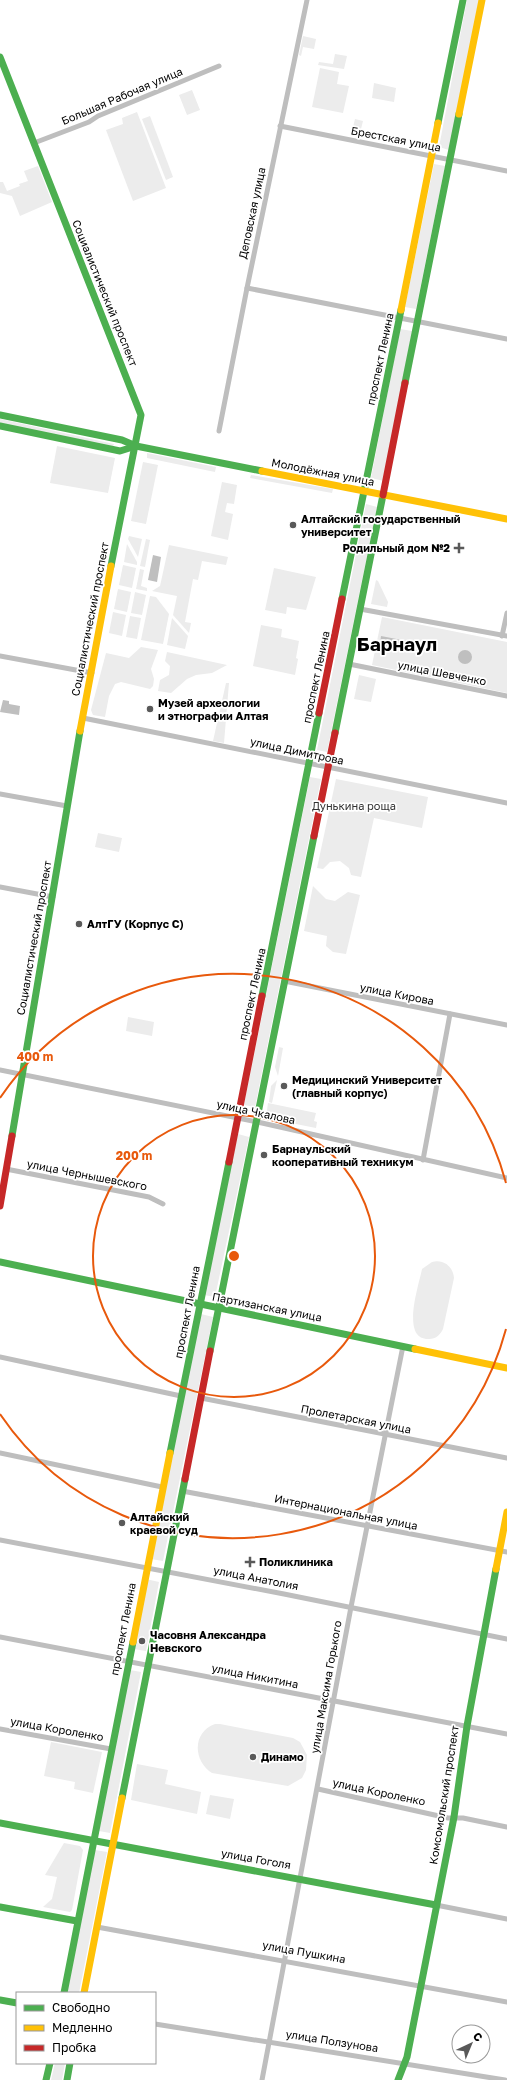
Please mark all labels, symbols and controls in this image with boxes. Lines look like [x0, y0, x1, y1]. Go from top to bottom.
street label: Большая Рабочая улица [59, 64, 184, 127]
street label: Брестская улица [350, 123, 442, 154]
street label: Деповская улица [235, 166, 268, 260]
street label: Социалистический проспект [70, 218, 141, 368]
street label: проспект Ленина [363, 312, 396, 406]
street label: Молодёжная улица [270, 455, 376, 488]
place label: Алтайский государственный университет [301, 512, 461, 538]
marker: Алтайский государственный университет [288, 520, 298, 530]
street label: Социалистический проспект [68, 540, 111, 697]
place label: Родильный дом №2 [342, 541, 450, 554]
marker: Родильный дом №2 [453, 542, 465, 554]
street label: проспект Ленина [299, 630, 332, 724]
district label: Барнаул [357, 632, 437, 655]
street label: улица Шевченко [397, 658, 488, 688]
place label: Музей археологии и этнографии Алтая [158, 696, 268, 722]
marker: Музей археологии и этнографии Алтая [145, 704, 155, 714]
street label: улица Димитрова [249, 734, 345, 767]
park label: Дунькина роща [312, 799, 396, 812]
street label: Социалистический проспект [14, 859, 54, 1016]
place label: АлтГУ (Корпус С) [87, 917, 184, 930]
marker: АлтГУ (Корпус С) [74, 919, 84, 929]
street label: проспект Ленина [235, 947, 268, 1041]
street label: улица Кирова [359, 980, 435, 1007]
text: 400 m [17, 1049, 53, 1064]
place label: Медицинский Университет (главный корпус) [292, 1073, 443, 1099]
marker: Медицинский Университет (главный корпус) [279, 1081, 289, 1091]
street label: улица Чкалова [216, 1097, 297, 1126]
place label: Барнаульский кооперативный техникум [272, 1142, 414, 1168]
text: 200 m [116, 1148, 152, 1163]
marker: Барнаульский кооперативный техникум [259, 1150, 269, 1160]
street label: улица Чернышевского [26, 1156, 149, 1193]
centre of rings [227, 1249, 241, 1263]
street label: проспект Ленина [171, 1265, 202, 1359]
street label: Партизанская улица [211, 1289, 323, 1324]
street label: Пролетарская улица [300, 1401, 412, 1436]
street label: Интернациональная улица [273, 1491, 419, 1532]
place label: Алтайский краевой суд [130, 1510, 198, 1536]
marker: Алтайский краевой суд [117, 1518, 127, 1528]
place label: Поликлиника [259, 1555, 333, 1568]
marker: Поликлиника [244, 1556, 256, 1568]
street label: улица Анатолия [212, 1563, 300, 1592]
street label: проспект Ленина [107, 1582, 138, 1676]
street label: улица Максима Горького [307, 1619, 344, 1754]
place label: Часовня Александра Невского [150, 1628, 266, 1654]
marker: Часовня Александра Невского [137, 1636, 147, 1646]
street label: улица Никитина [211, 1661, 300, 1690]
street label: улица Короленко [9, 1714, 105, 1743]
street label: Комсомольский проспект [426, 1724, 461, 1865]
place label: Динамо [261, 1750, 304, 1763]
marker: Динамо [248, 1752, 258, 1762]
street label: улица Короленко [332, 1775, 427, 1808]
street label: улица Гоголя [220, 1846, 292, 1871]
street label: улица Пушкина [261, 1938, 347, 1965]
legend [16, 1992, 156, 2064]
text: Свободно [52, 2000, 110, 2015]
text: Медленно [52, 2020, 112, 2035]
north arrow [451, 2024, 491, 2064]
street label: улица Ползунова [285, 2027, 379, 2054]
text: С [471, 2029, 486, 2044]
text: Пробка [52, 2040, 96, 2055]

